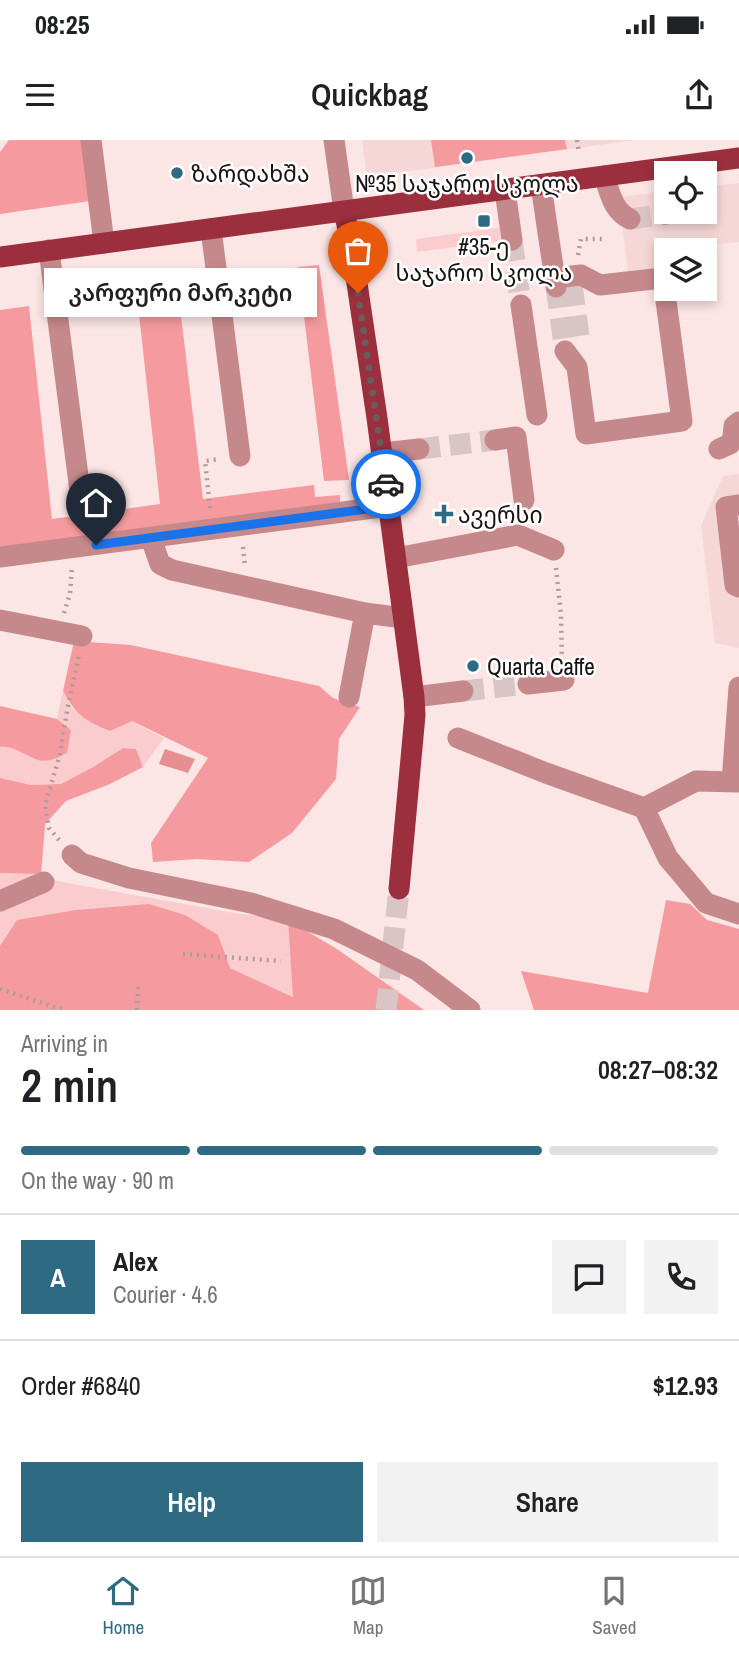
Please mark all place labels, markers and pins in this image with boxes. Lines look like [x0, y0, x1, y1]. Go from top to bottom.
marker: №35 საჯარო სკოლა [459, 150, 475, 166]
place label: ზარდახშა [191, 158, 310, 189]
marker: ზარდახშა [169, 165, 185, 181]
place label: №35 საჯარო სკოლა [355, 168, 579, 199]
marker: #35-ე საჯარო სკოლა [476, 213, 492, 229]
pin [328, 221, 388, 293]
place label: #35-ე საჯარო სკოლა [396, 231, 572, 288]
callout: კარფური მარკეტი [43, 268, 316, 318]
pin [66, 473, 126, 545]
place label: ავერსი [458, 499, 543, 530]
marker: ავერსი [436, 506, 452, 522]
place label: Quarta Caffe [487, 651, 595, 682]
marker: Quarta Caffe [465, 658, 481, 674]

